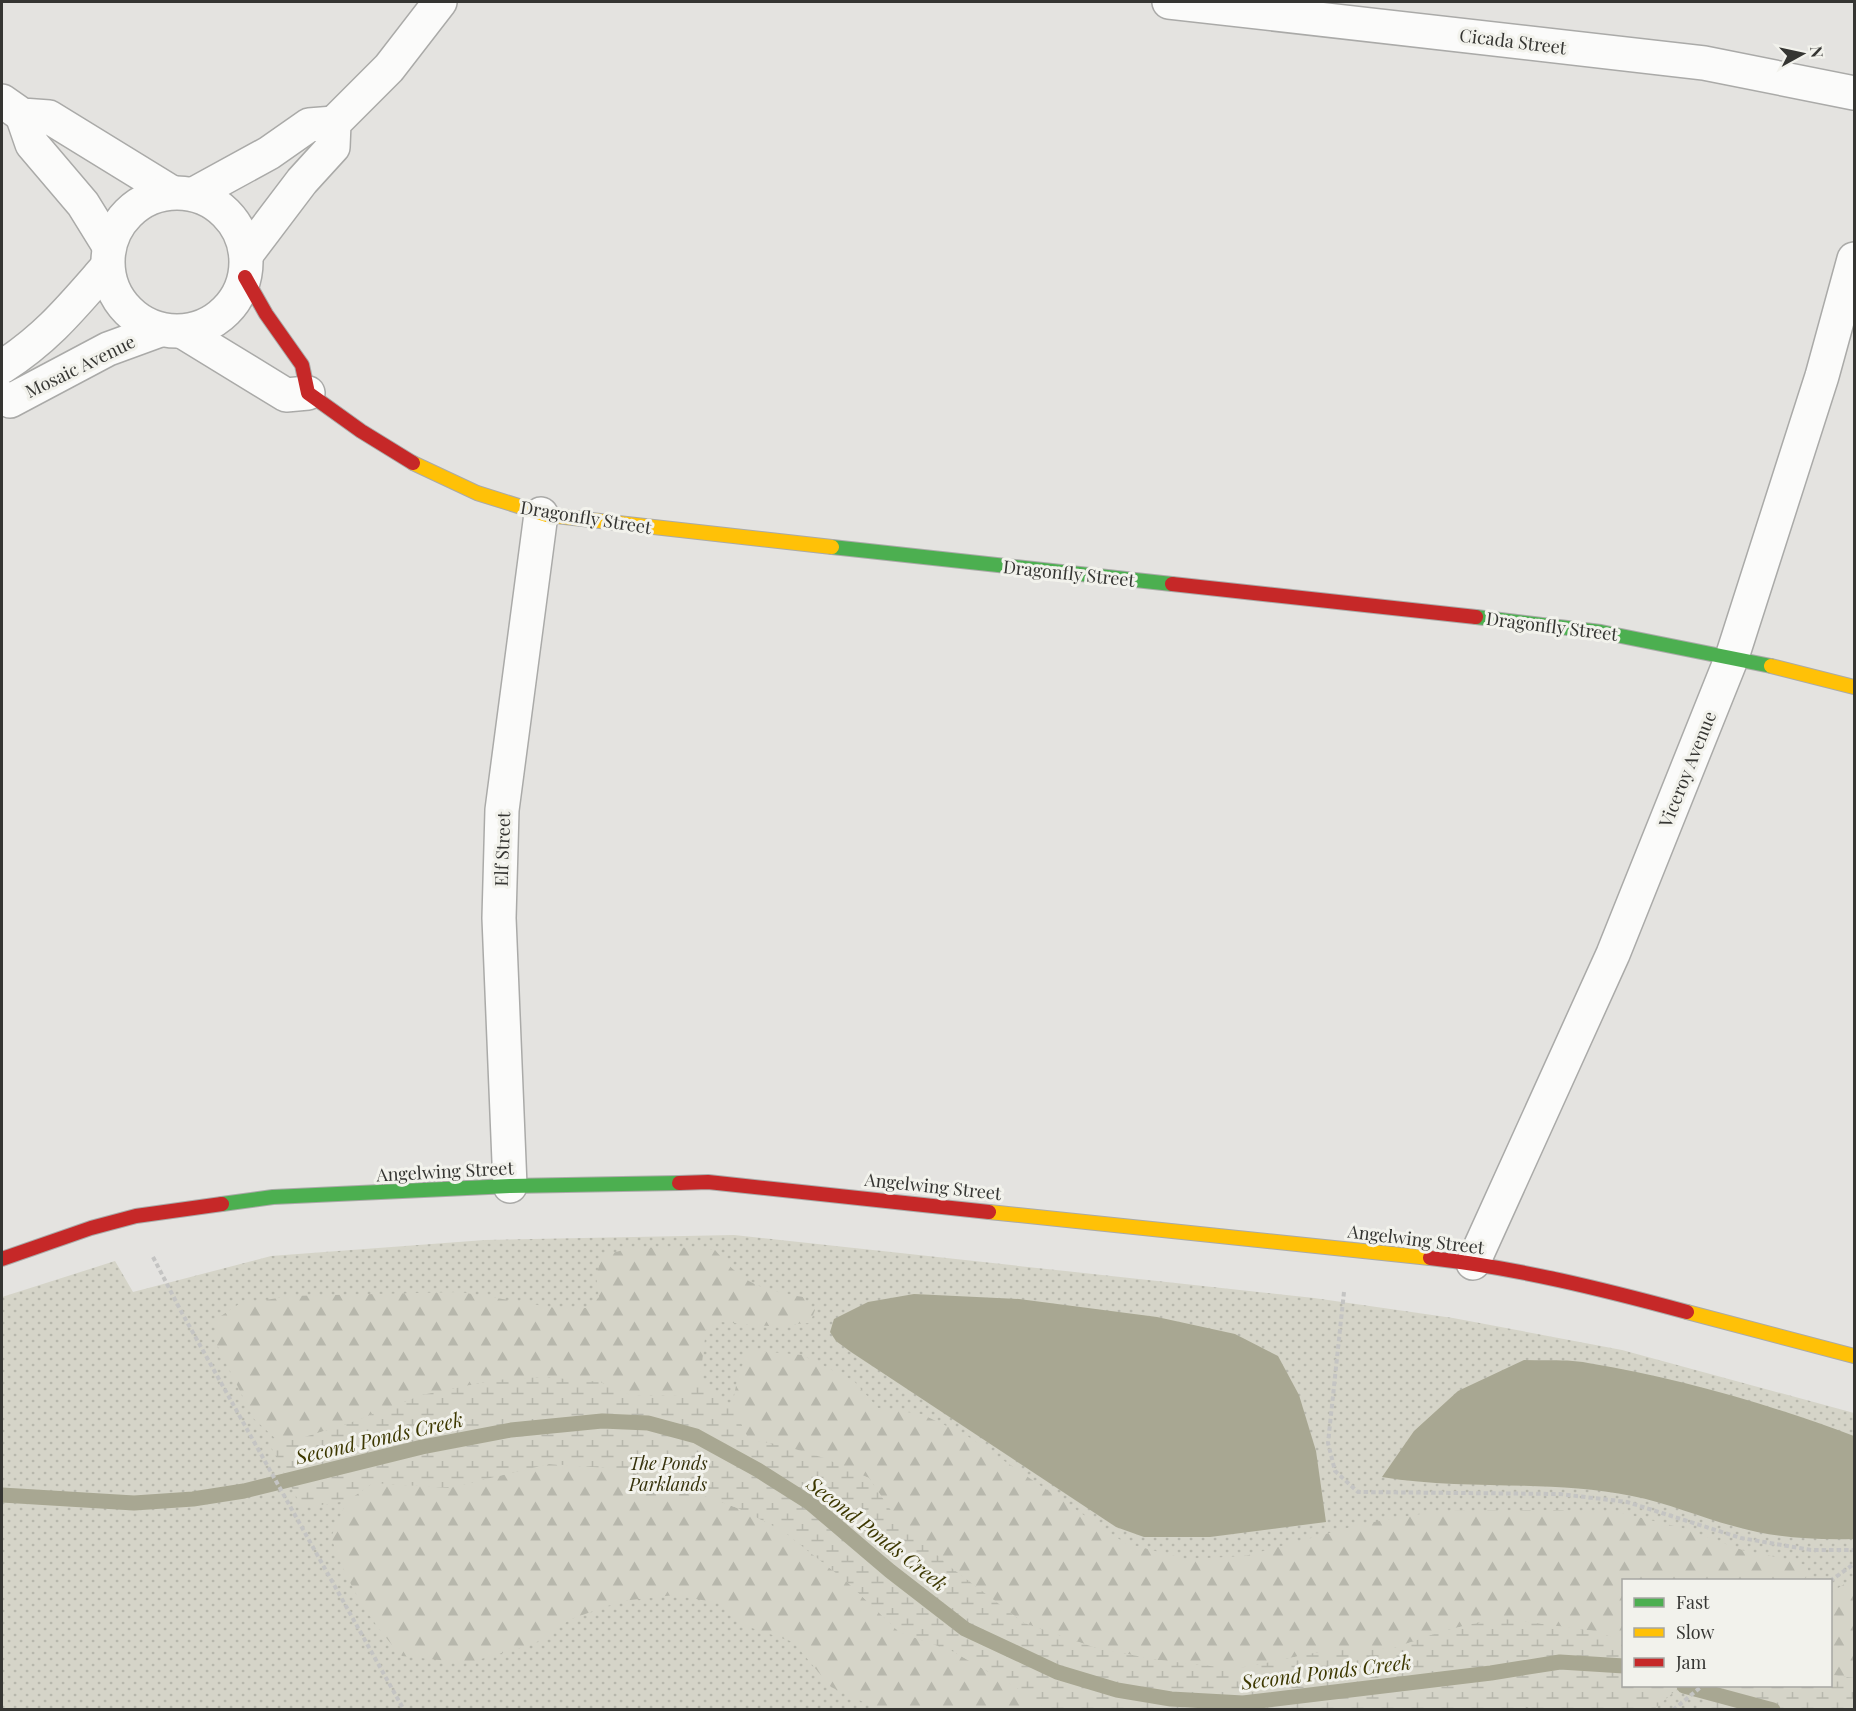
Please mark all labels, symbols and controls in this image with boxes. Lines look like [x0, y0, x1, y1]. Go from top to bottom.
street label: Cicada Street [1458, 23, 1568, 60]
north arrow [1772, 24, 1832, 84]
text: N [1806, 45, 1829, 59]
street label: Mosaic Avenue [21, 329, 139, 403]
street label: Dragonfly Street [519, 495, 654, 539]
street label: Dragonfly Street [1002, 554, 1137, 592]
street label: Dragonfly Street [1485, 606, 1620, 646]
street label: Viceroy Avenue [1652, 707, 1721, 832]
street label: Elf Street [489, 811, 515, 887]
street label: Angelwing Street [375, 1155, 515, 1187]
street label: Angelwing Street [862, 1167, 1003, 1205]
street label: Angelwing Street [1345, 1219, 1486, 1259]
water label: Second Ponds Creek [292, 1405, 465, 1470]
park label: The Ponds Parklands [628, 1451, 708, 1496]
water label: Second Ponds Creek [802, 1469, 954, 1596]
legend [1622, 1579, 1832, 1687]
text: Fast [1676, 1590, 1710, 1614]
text: Slow [1676, 1620, 1714, 1644]
water label: Second Ponds Creek [1238, 1647, 1413, 1695]
text: Jam [1675, 1650, 1706, 1674]

